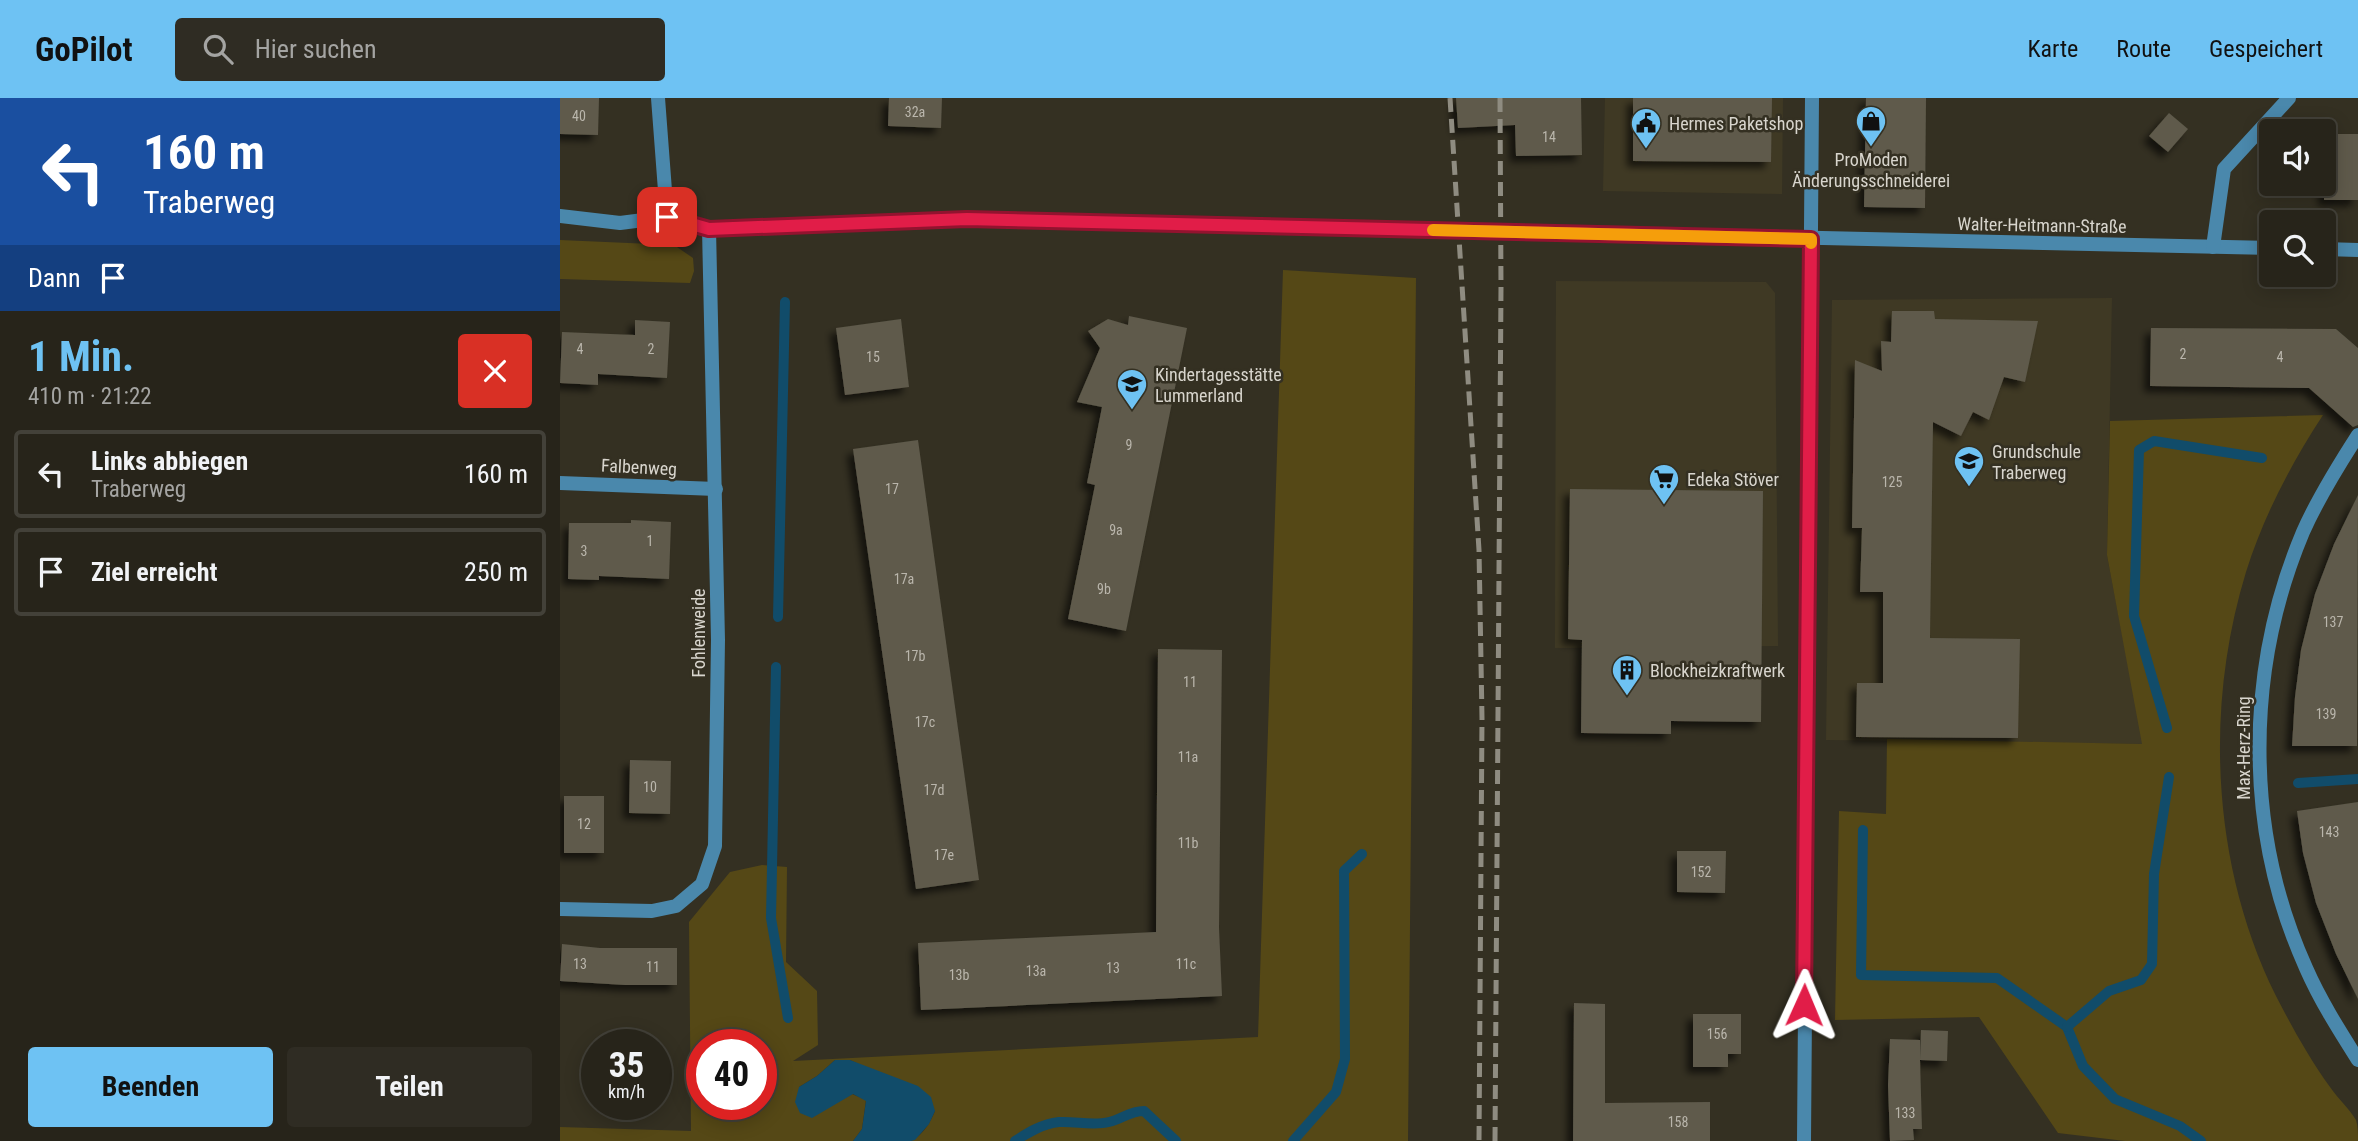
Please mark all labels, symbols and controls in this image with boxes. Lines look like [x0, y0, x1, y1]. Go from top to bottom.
search box [175, 18, 665, 81]
text: GoPilot [35, 30, 133, 69]
icon: search [199, 30, 237, 68]
text: Hier suchen [255, 34, 377, 64]
text: Karte [2028, 35, 2078, 63]
text: Route [2116, 35, 2171, 63]
text: Gespeichert [2209, 35, 2323, 63]
house number: 32a [905, 104, 925, 120]
shop icon: ProModen Änderungsschneiderei [1854, 104, 1888, 148]
public building icon: Hermes Paketshop [1629, 106, 1663, 150]
house number: 40 [572, 108, 586, 124]
place label: Hermes Paketshop [1669, 113, 1804, 134]
map controls [2259, 119, 2336, 287]
button: sound [2259, 119, 2336, 196]
text: 160 m [143, 124, 265, 181]
icon: left [28, 126, 119, 217]
house number: 14 [1542, 129, 1556, 145]
place label: ProModen Änderungsschneiderei [1792, 149, 1950, 191]
text: Traberweg [143, 183, 275, 221]
pin [637, 187, 697, 247]
icon: arrive [648, 198, 686, 236]
button: search [2259, 210, 2336, 287]
street label: Walter-Heitmann-Straße [1957, 213, 2127, 237]
icon: arrive [94, 259, 132, 297]
text: Dann [28, 263, 80, 293]
text: 1 Min. [28, 332, 134, 381]
button: close [458, 334, 532, 408]
house number: 4 [577, 341, 584, 357]
house number: 2 [648, 341, 655, 357]
house number: 2 [2180, 346, 2187, 362]
house number: 15 [866, 349, 880, 365]
house number: 4 [2277, 349, 2284, 365]
place label: Kindertagesstätte Lummerland [1155, 364, 1282, 406]
school or university icon: Kindertagesstätte Lummerland [1115, 367, 1149, 411]
text: 410 m · 21:22 [28, 383, 152, 410]
house number: 9 [1126, 437, 1132, 453]
place label: Grundschule Traberweg [1992, 441, 2081, 483]
school or university icon: Grundschule Traberweg [1952, 444, 1986, 488]
text: Links abbiegen [91, 446, 248, 476]
icon: left [32, 455, 70, 493]
street label: Falbenweg [600, 455, 678, 479]
text: 160 m [464, 459, 528, 489]
supermarket icon: Edeka Stöver [1647, 462, 1681, 506]
place label: Edeka Stöver [1687, 469, 1779, 490]
house number: 125 [1882, 474, 1902, 490]
text: Traberweg [91, 476, 186, 503]
house number: 17 [885, 481, 899, 497]
house number: 9a [1109, 522, 1123, 538]
house number: 1 [647, 533, 653, 549]
house number: 3 [581, 543, 587, 559]
icon: arrive [32, 553, 70, 591]
text: Ziel erreicht [91, 557, 217, 587]
text: 250 m [464, 557, 528, 587]
house number: 17a [894, 571, 914, 587]
house number: 9b [1097, 581, 1111, 597]
street label: Fohlenweide [688, 588, 709, 678]
house number: 137 [2323, 614, 2343, 630]
house number: 17b [905, 648, 925, 664]
building icon: Blockheizkraftwerk [1610, 653, 1644, 697]
place label: Blockheizkraftwerk [1650, 660, 1785, 681]
house number: 11 [1183, 674, 1197, 690]
street label: Max-Herz-Ring [2233, 696, 2254, 800]
house number: 139 [2316, 706, 2336, 722]
house number: 17c [915, 714, 935, 730]
house number: 11a [1178, 749, 1198, 765]
house number: 10 [643, 779, 657, 795]
house number: 17d [924, 782, 944, 798]
house number: 12 [577, 816, 591, 832]
house number: 143 [2319, 824, 2339, 840]
house number: 11b [1178, 835, 1198, 851]
house number: 17e [934, 847, 955, 863]
house number: 152 [1691, 864, 1711, 880]
house number: 13 [573, 956, 587, 972]
house number: 11c [1176, 956, 1196, 972]
house number: 11 [646, 959, 660, 975]
house number: 13 [1106, 960, 1120, 976]
house number: 13a [1026, 963, 1046, 979]
house number: 13b [949, 967, 969, 983]
position arrow [1767, 968, 1841, 1042]
house number: 156 [1707, 1026, 1727, 1042]
speed limit sign: 40 [686, 1029, 777, 1120]
text: 35 [609, 1045, 644, 1086]
button: Beenden [28, 1047, 273, 1127]
button: Teilen [287, 1047, 532, 1127]
text: km/h [608, 1081, 645, 1102]
house number: 133 [1895, 1105, 1915, 1121]
house number: 158 [1668, 1114, 1688, 1130]

